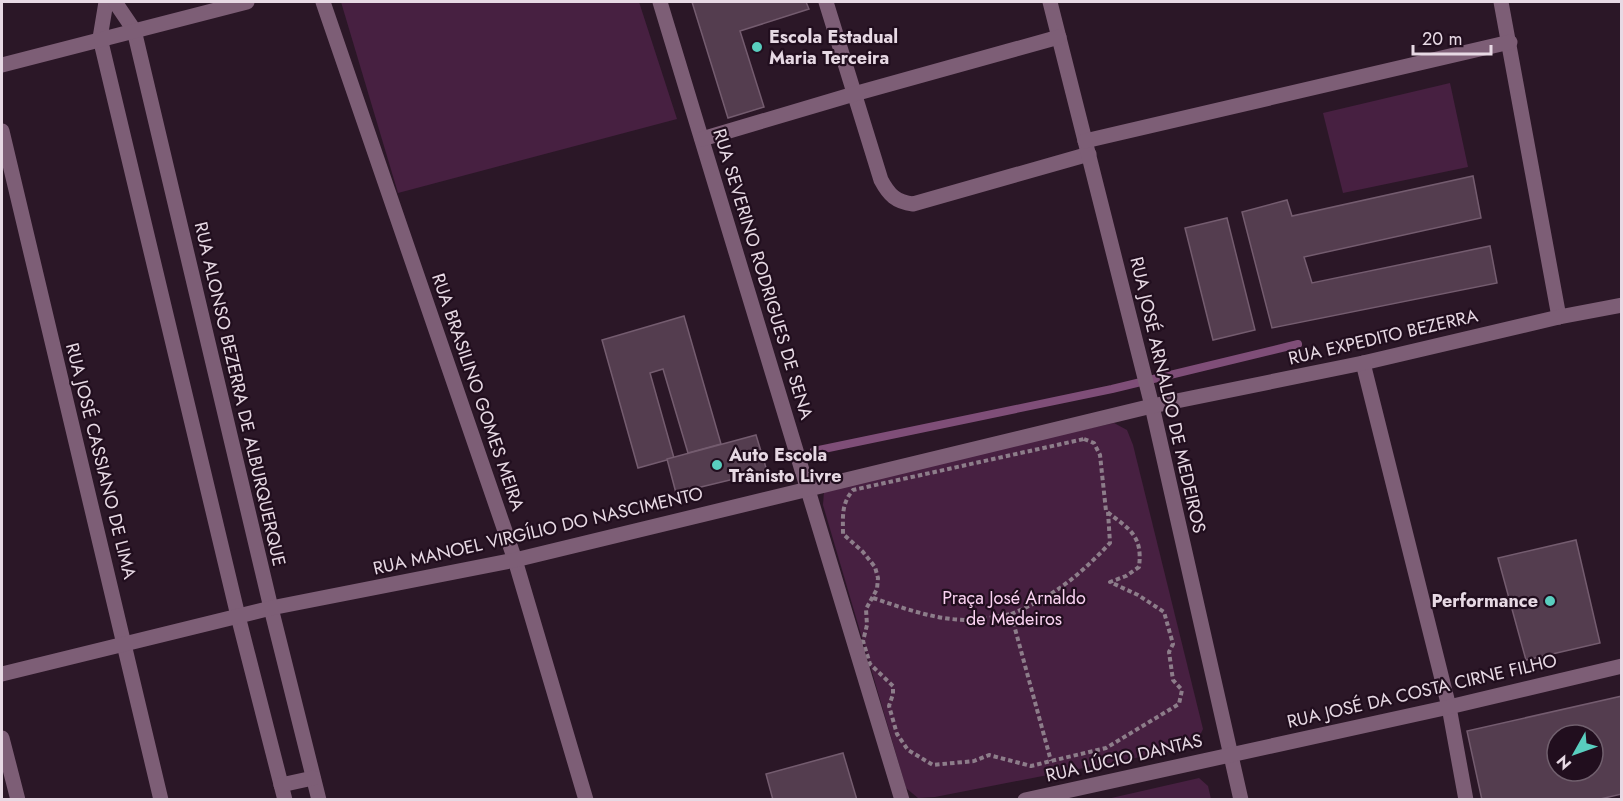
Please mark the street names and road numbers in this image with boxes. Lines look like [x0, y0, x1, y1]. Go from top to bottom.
street label: RUA SEVERINO RODRIGUES DE SENA [706, 125, 820, 423]
street label: RUA ALONSO BEZERRA DE ALBURQUERQUE [188, 219, 292, 569]
street label: RUA JOSÉ ARNALDO DE MEDEIROS [1124, 254, 1213, 536]
street label: RUA BRASILINO GOMES MEIRA [425, 270, 531, 514]
street label: RUA EXPEDITO BEZERRA [1286, 303, 1480, 371]
street label: RUA JOSÉ CASSIANO DE LIMA [59, 340, 143, 582]
street label: RUA MANOEL VIRGÍLIO DO NASCIMENTO [370, 480, 706, 582]
street label: RUA JOSÉ DA COSTA CIRNE FILHO [1284, 647, 1560, 735]
street label: RUA LÚCIO DANTAS [1043, 727, 1205, 789]

